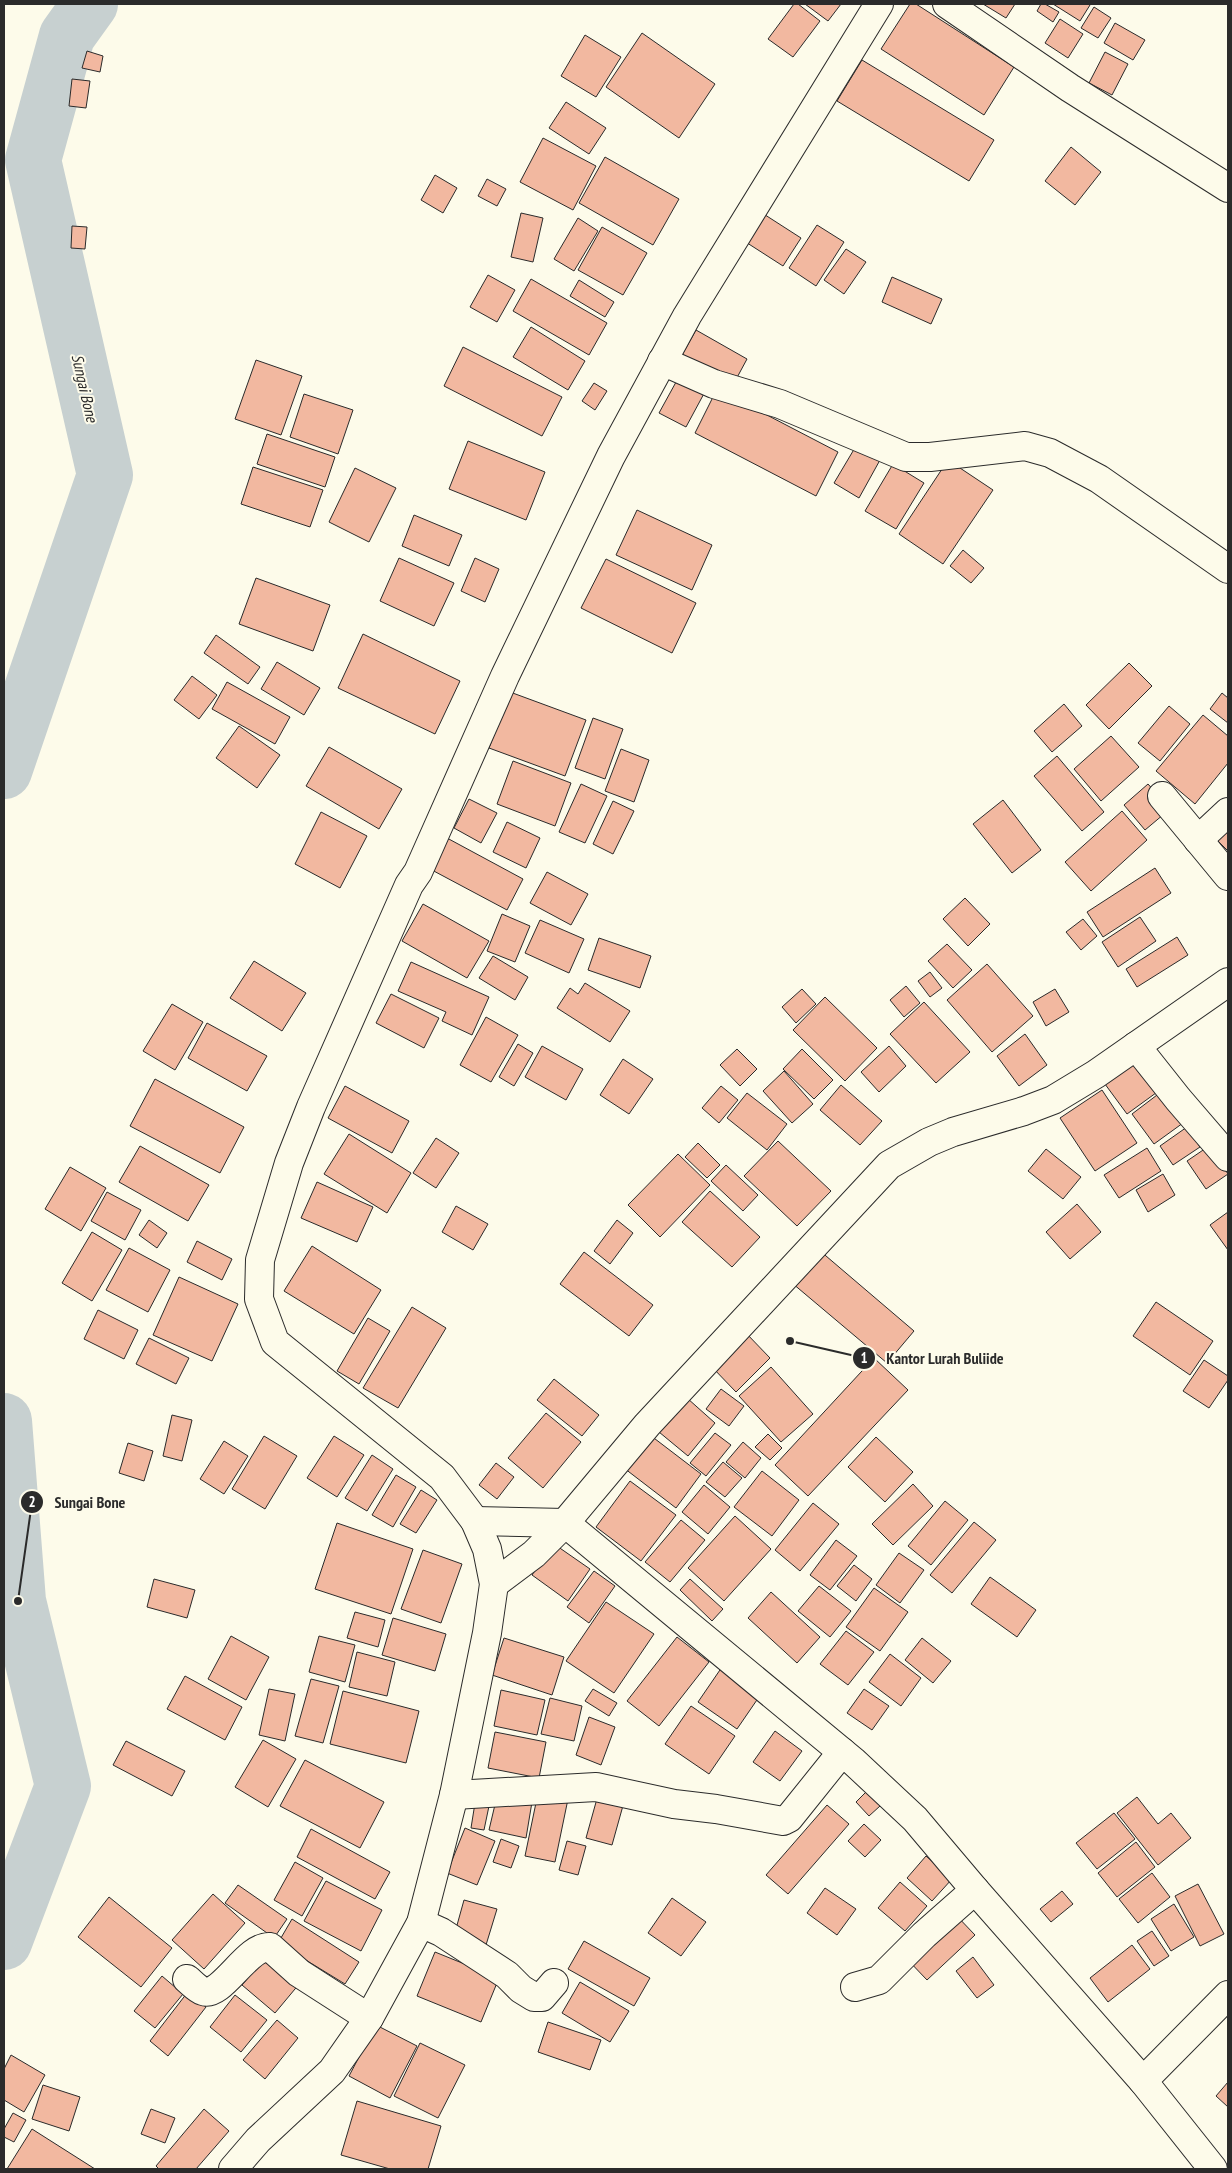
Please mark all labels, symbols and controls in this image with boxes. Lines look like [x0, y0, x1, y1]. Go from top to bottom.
water label: Sungai Bone [67, 352, 103, 425]
callout: Kantor Lurah Buliide [852, 1343, 1014, 1374]
text: 1 [860, 1348, 868, 1367]
text: Kantor Lurah Buliide [886, 1348, 1004, 1368]
callout: Sungai Bone [20, 1487, 136, 1518]
text: 2 [28, 1492, 36, 1511]
text: Sungai Bone [55, 1492, 126, 1512]

